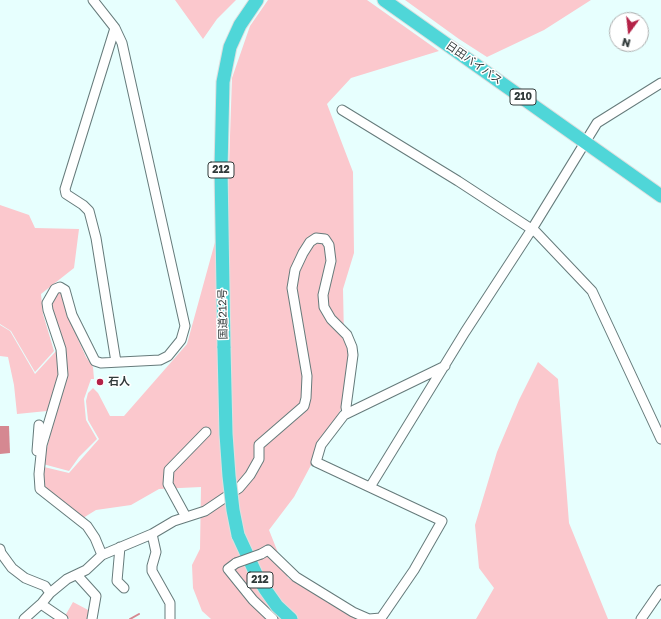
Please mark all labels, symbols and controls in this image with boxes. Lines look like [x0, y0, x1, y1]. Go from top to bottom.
north arrow [609, 12, 649, 52]
text: N [620, 36, 632, 50]
street label: 日田バイパス [443, 39, 505, 87]
road number: 210 [510, 89, 536, 105]
road number: 212 [208, 162, 234, 178]
street label: 国道212号 [216, 288, 230, 340]
place label: 石人 [108, 375, 130, 389]
marker: 石人 [95, 377, 105, 387]
road number: 212 [247, 572, 273, 588]

